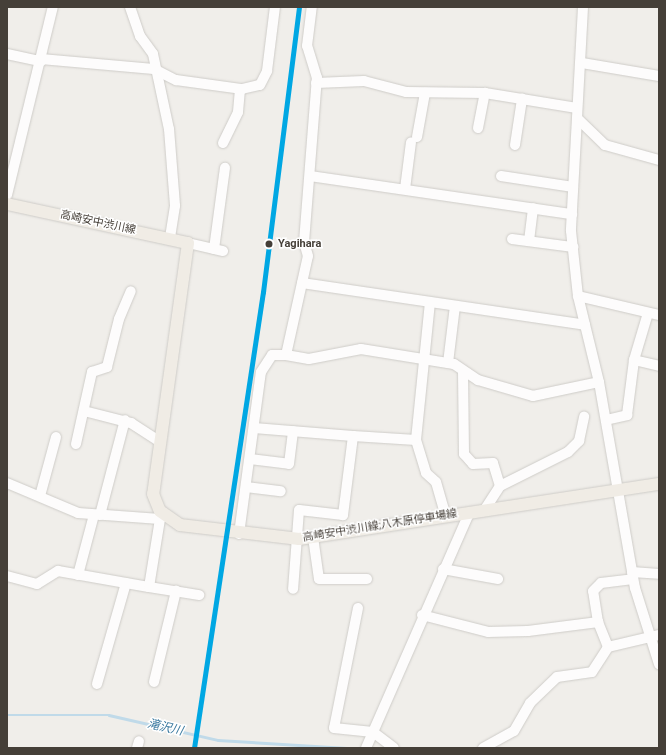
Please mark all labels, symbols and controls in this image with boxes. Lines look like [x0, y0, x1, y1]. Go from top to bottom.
street label: 高崎安中渋川線 [59, 209, 137, 237]
marker: Yagihara [262, 237, 276, 251]
place label: Yagihara [278, 237, 321, 251]
street label: 高崎安中渋川線;八木原停車場線 [302, 507, 458, 545]
water label: 滝沢川 [146, 717, 184, 739]

